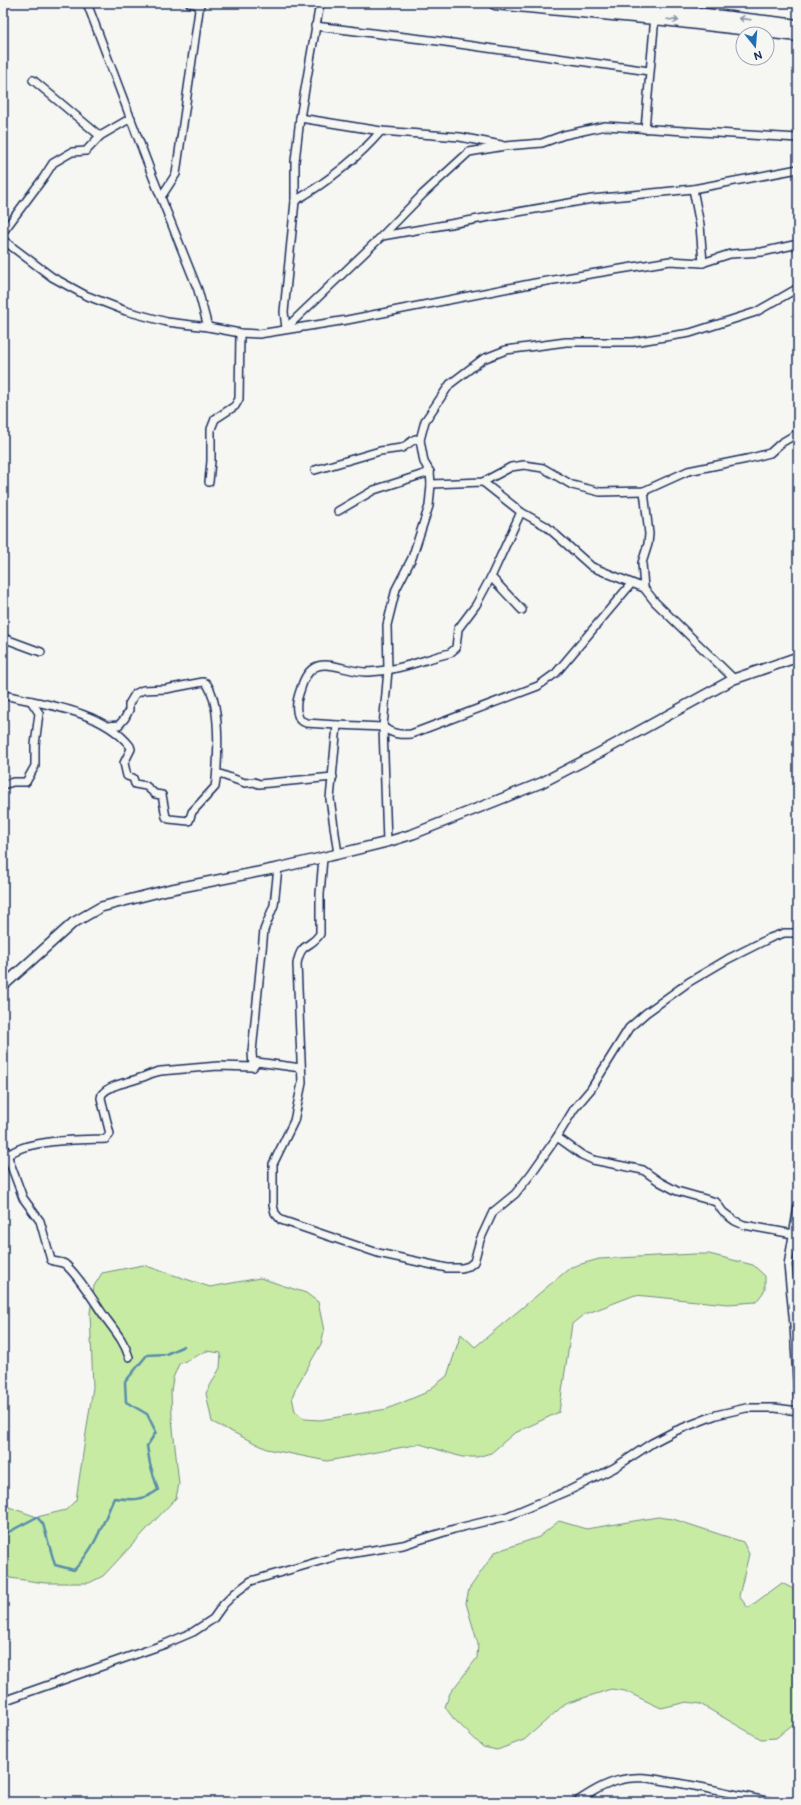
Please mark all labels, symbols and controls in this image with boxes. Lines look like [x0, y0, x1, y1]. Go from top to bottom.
one-way arrow [666, 16, 679, 24]
one-way arrow [739, 16, 752, 23]
north arrow [735, 26, 775, 66]
text: N [752, 48, 764, 63]

